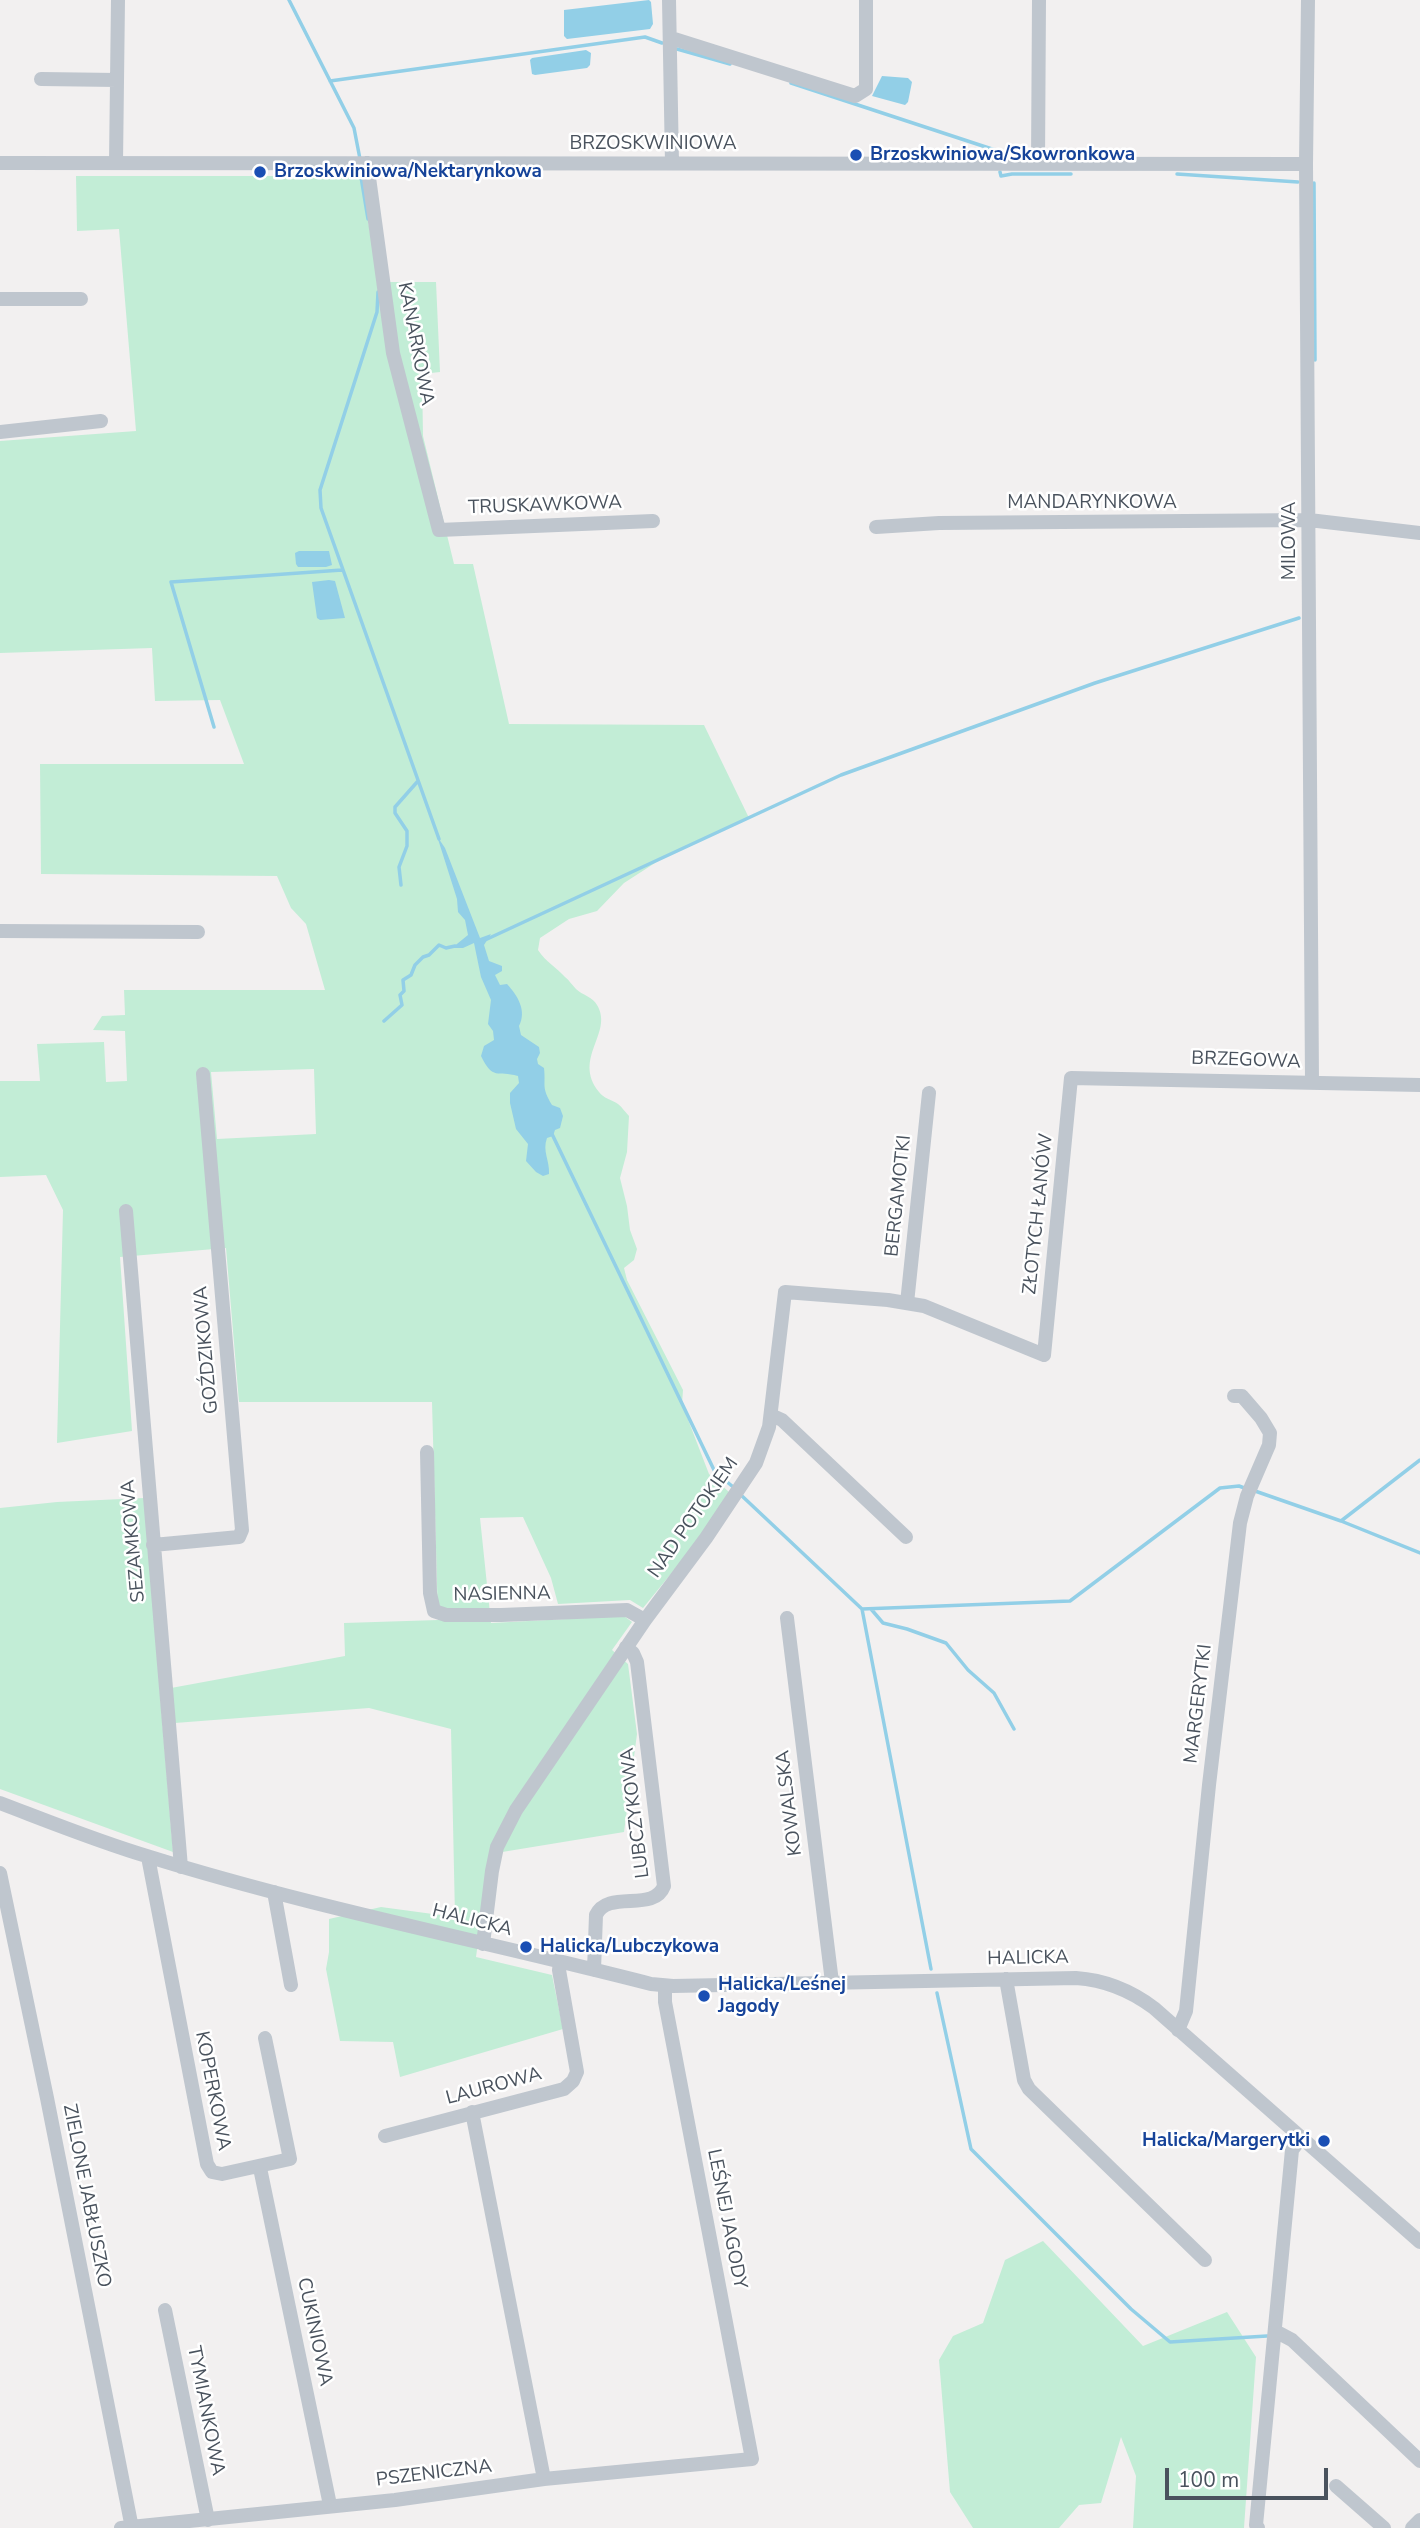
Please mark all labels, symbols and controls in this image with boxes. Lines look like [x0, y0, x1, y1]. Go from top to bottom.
street label: BRZOSKWINIOWA [569, 133, 737, 155]
place label: Brzoskwiniowa/Skowronkowa [870, 144, 1135, 166]
marker: Brzoskwiniowa/Skowronkowa [848, 147, 864, 163]
place label: Brzoskwiniowa/Nektarynkowa [274, 161, 542, 183]
marker: Brzoskwiniowa/Nektarynkowa [252, 164, 268, 180]
street label: KANARKOWA [392, 280, 438, 408]
street label: TRUSKAWKOWA [468, 492, 622, 520]
street label: MANDARYNKOWA [1007, 492, 1177, 514]
street label: MILOWA [1279, 502, 1301, 580]
street label: BRZEGOWA [1191, 1048, 1301, 1074]
street label: ZŁOTYCH ŁANÓW [1019, 1132, 1059, 1296]
street label: BERGAMOTKI [881, 1134, 917, 1258]
street label: GOŹDZIKOWA [190, 1285, 224, 1415]
street label: NAD POTOKIEM [644, 1453, 744, 1583]
street label: SEZAMKOWA [117, 1479, 151, 1603]
street label: NASIENNA [453, 1583, 551, 1607]
street label: MARGERYTKI [1180, 1643, 1218, 1765]
street label: LUBCZYKOWA [617, 1746, 655, 1880]
street label: KOWALSKA [772, 1749, 808, 1857]
street label: HALICKA [430, 1900, 514, 1942]
place label: Halicka/Lubczykowa [540, 1936, 719, 1958]
marker: Halicka/Lubczykowa [518, 1939, 534, 1955]
street label: HALICKA [987, 1947, 1069, 1971]
place label: Halicka/Leśnej Jagody [718, 1974, 846, 2018]
marker: Halicka/Leśnej Jagody [696, 1988, 712, 2004]
street label: KOPERKOWA [189, 2029, 235, 2153]
street label: LAUROWA [444, 2063, 544, 2111]
street label: ZIELONE JABŁUSZKO [57, 2102, 115, 2290]
place label: Halicka/Margerytki [1142, 2130, 1310, 2152]
marker: Halicka/Margerytki [1316, 2133, 1332, 2149]
street label: LEŚNEJ JAGODY [701, 2147, 751, 2291]
street label: CUKINIOWA [291, 2276, 337, 2388]
street label: TYMIANKOWA [181, 2344, 229, 2478]
scale bar [1168, 2454, 1331, 2498]
street label: PSZENICZNA [375, 2456, 493, 2492]
text: 100 m [1178, 2466, 1239, 2494]

